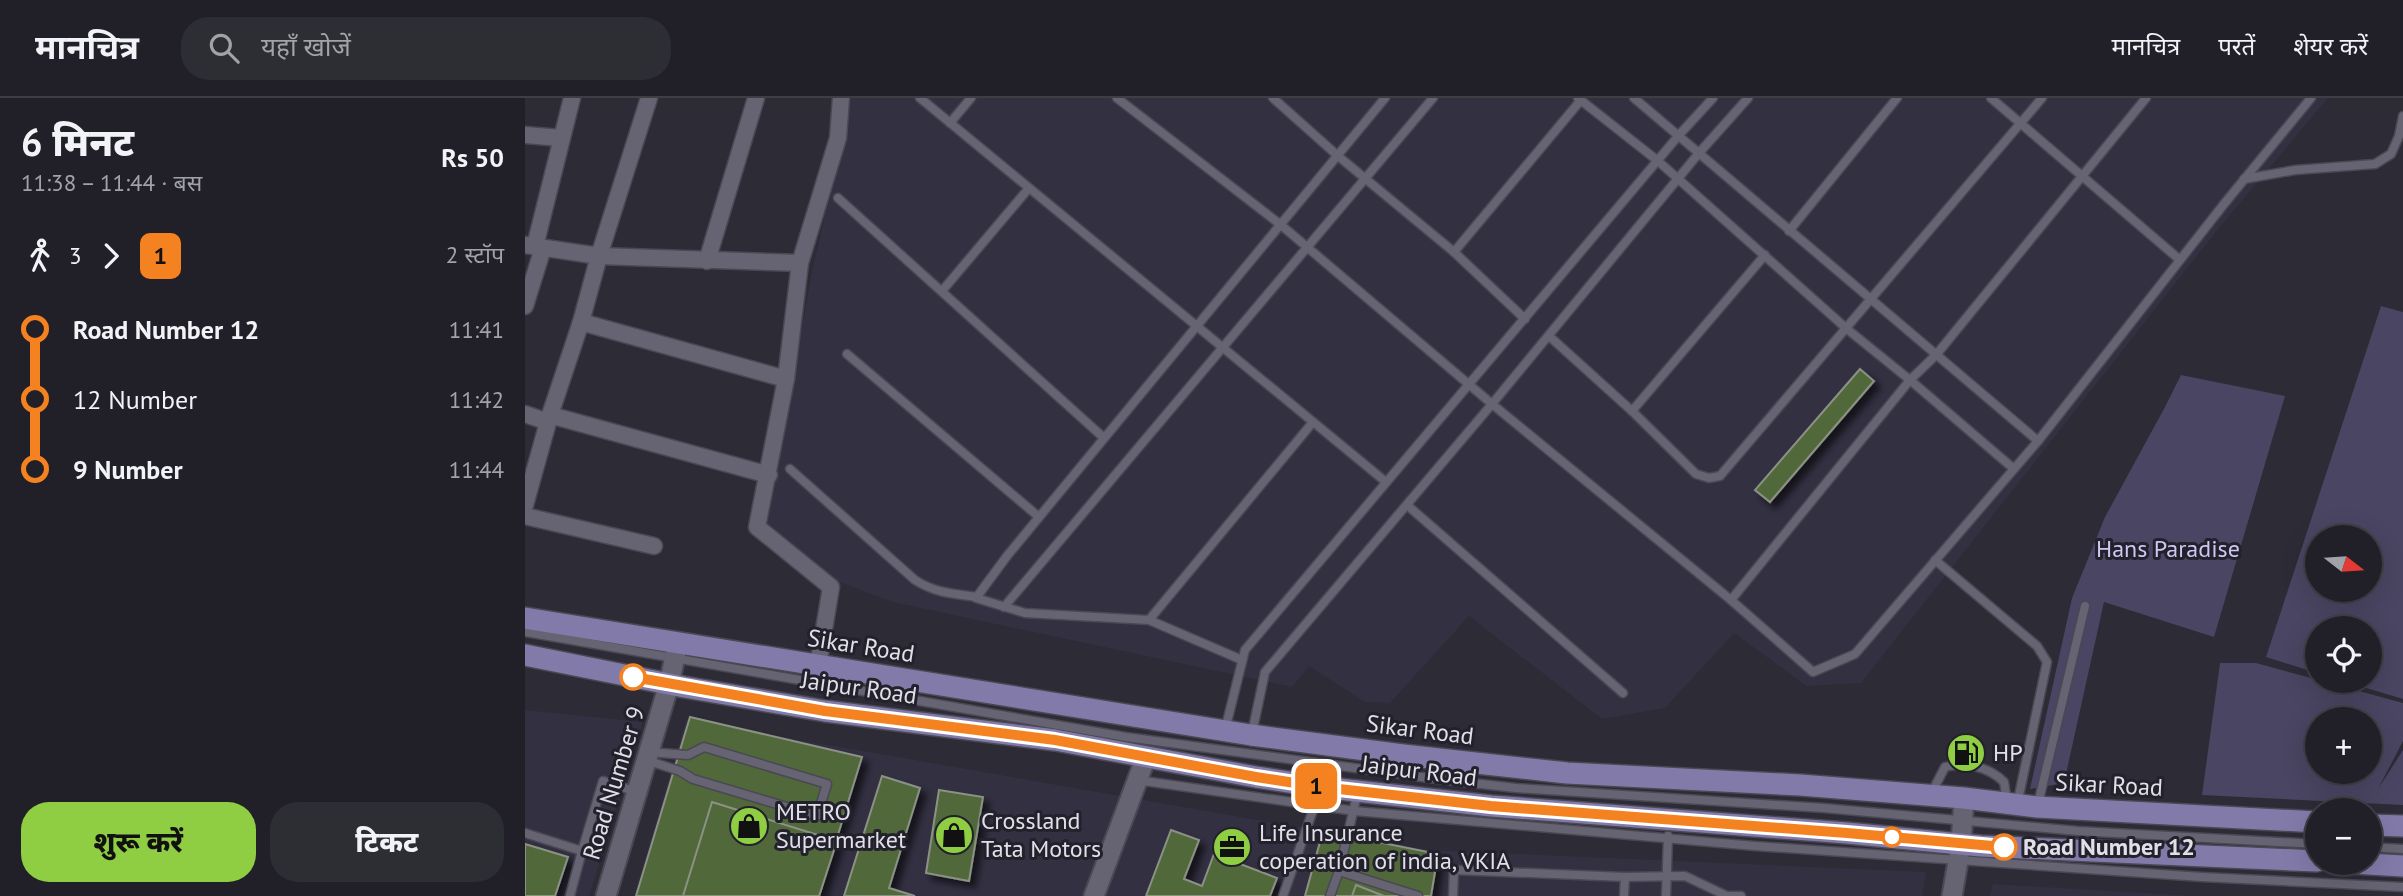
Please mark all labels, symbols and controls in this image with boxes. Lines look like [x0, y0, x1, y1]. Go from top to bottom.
search box [181, 17, 671, 80]
text: मानचित्र [35, 25, 139, 68]
icon: search [205, 29, 243, 67]
text: यहाँ खोजें [261, 30, 351, 63]
text: मानचित्र [2112, 31, 2180, 62]
text: परतें [2218, 31, 2255, 62]
text: शेयर करें [2293, 31, 2368, 62]
text: 6 मिनट [21, 117, 134, 166]
text: Rs 50 [441, 141, 504, 174]
text: 11:38 – 11:44 · बस [21, 168, 202, 197]
icon: walk [21, 237, 59, 275]
icon: forward [92, 237, 130, 275]
text: 1 [154, 240, 167, 271]
text: 2 स्टॉप [446, 240, 504, 269]
text: 3 [69, 241, 82, 270]
text: Road Number 12 [73, 313, 259, 346]
text: 11:41 [449, 315, 504, 344]
text: 12 Number [73, 383, 197, 416]
text: 11:42 [449, 385, 504, 414]
text: 9 Number [73, 453, 183, 486]
text: 11:44 [449, 455, 504, 484]
north arrow [2305, 525, 2382, 602]
map controls [2305, 525, 2382, 875]
park label: Hans Paradise [2096, 533, 2240, 564]
button: locate [2305, 616, 2382, 693]
street label: Sikar Road [805, 622, 917, 669]
unlabelled marker [620, 664, 646, 690]
street label: Jaipur Road [798, 664, 919, 711]
street label: Road Number 9 [576, 702, 652, 863]
button: + [2305, 707, 2382, 784]
street label: Sikar Road [1365, 708, 1476, 751]
fuel station icon: HP [1945, 732, 1987, 774]
place label: HP [1993, 737, 2023, 768]
street label: Jaipur Road [1358, 748, 1479, 793]
line badge: 1 [1293, 763, 1339, 809]
street label: Sikar Road [2054, 766, 2164, 803]
text: 1 [1309, 770, 1323, 801]
place label: METRO Supermarket [776, 796, 906, 855]
button: − [2305, 798, 2382, 875]
button: शुरू करें [21, 802, 256, 882]
button: टिकट [270, 802, 504, 882]
shop icon: METRO Supermarket [728, 805, 770, 847]
place label: Crossland Tata Motors [981, 805, 1101, 864]
shop icon: Crossland Tata Motors [933, 814, 975, 856]
place label: Life Insurance coperation of india, VKIA [1259, 817, 1510, 876]
office icon: Life Insurance coperation of india, VKIA [1211, 826, 1253, 868]
unlabelled marker [1882, 827, 1902, 847]
place label: Road Number 12 [2023, 831, 2195, 862]
marker: Road Number 12 [1991, 834, 2017, 860]

